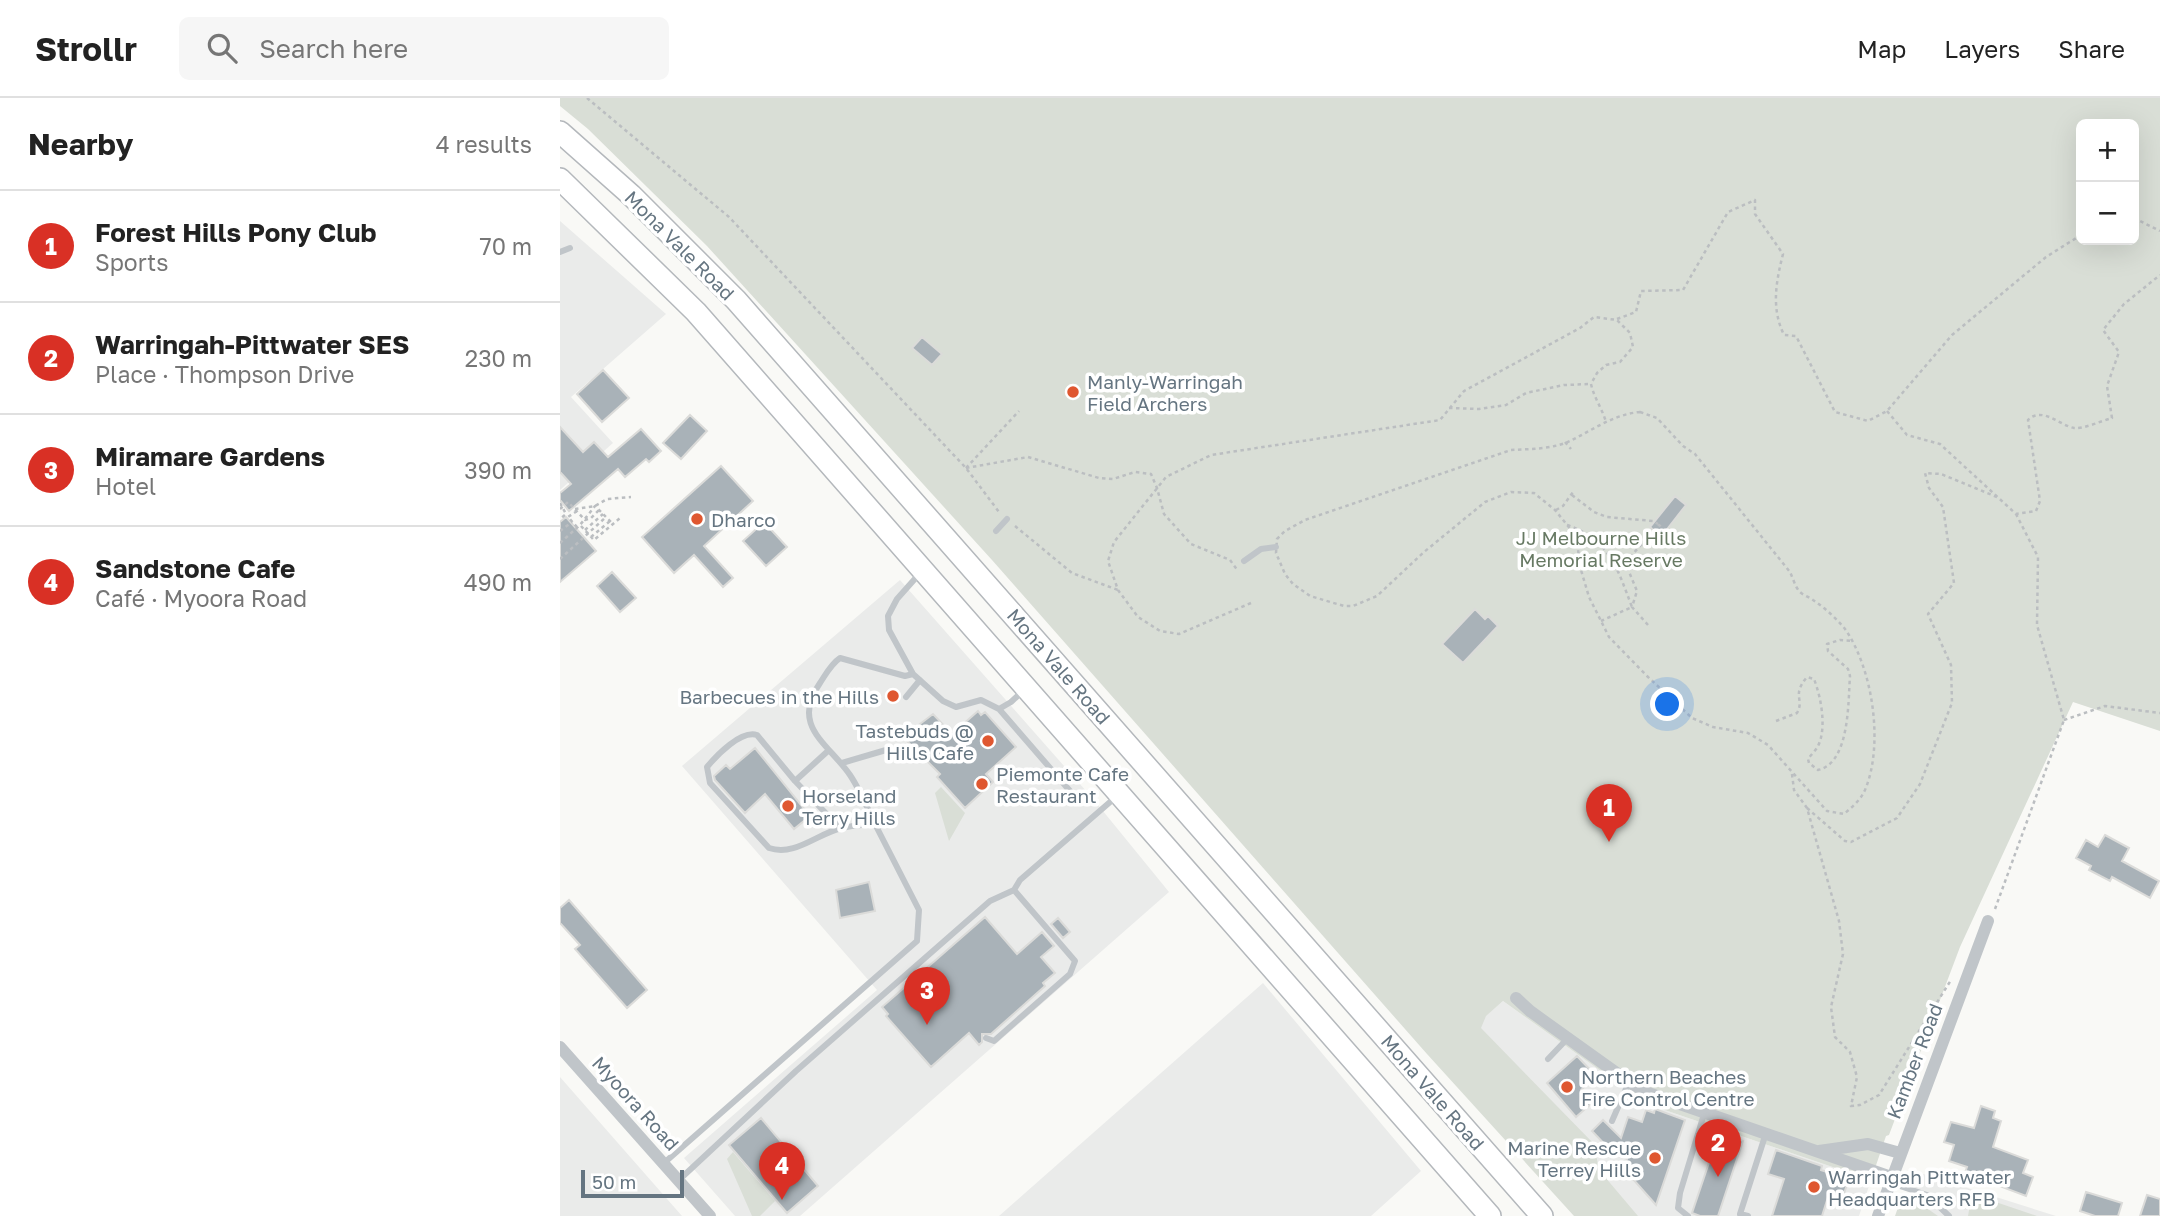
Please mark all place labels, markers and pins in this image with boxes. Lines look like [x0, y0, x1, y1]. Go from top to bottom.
place label: Manly-Warringah Field Archers [1087, 370, 1243, 415]
marker: Manly-Warringah Field Archers [1065, 384, 1081, 400]
place label: Dharco [711, 508, 776, 531]
marker: Dharco [689, 511, 705, 527]
place label: Barbecues in the Hills [679, 685, 879, 708]
marker: Barbecues in the Hills [885, 688, 901, 704]
place label: Tastebuds @ Hills Cafe [855, 719, 974, 764]
marker: Tastebuds @ Hills Cafe [980, 733, 996, 749]
place label: Piemonte Cafe Restaurant [996, 762, 1129, 807]
marker: Piemonte Cafe Restaurant [974, 776, 990, 792]
place label: Horseland Terry Hills [802, 784, 897, 829]
pin: 1 [1586, 784, 1632, 842]
marker: Horseland Terry Hills [780, 798, 796, 814]
pin: 3 [904, 967, 950, 1025]
place label: Northern Beaches Fire Control Centre [1581, 1065, 1755, 1110]
marker: Northern Beaches Fire Control Centre [1559, 1079, 1575, 1095]
pin: 2 [1695, 1119, 1741, 1177]
place label: Marine Rescue Terrey Hills [1507, 1136, 1641, 1181]
pin: 4 [759, 1142, 805, 1200]
marker: Marine Rescue Terrey Hills [1647, 1150, 1663, 1166]
place label: Warringah Pittwater Headquarters RFB [1828, 1165, 2012, 1210]
marker: Warringah Pittwater Headquarters RFB [1806, 1179, 1822, 1195]

